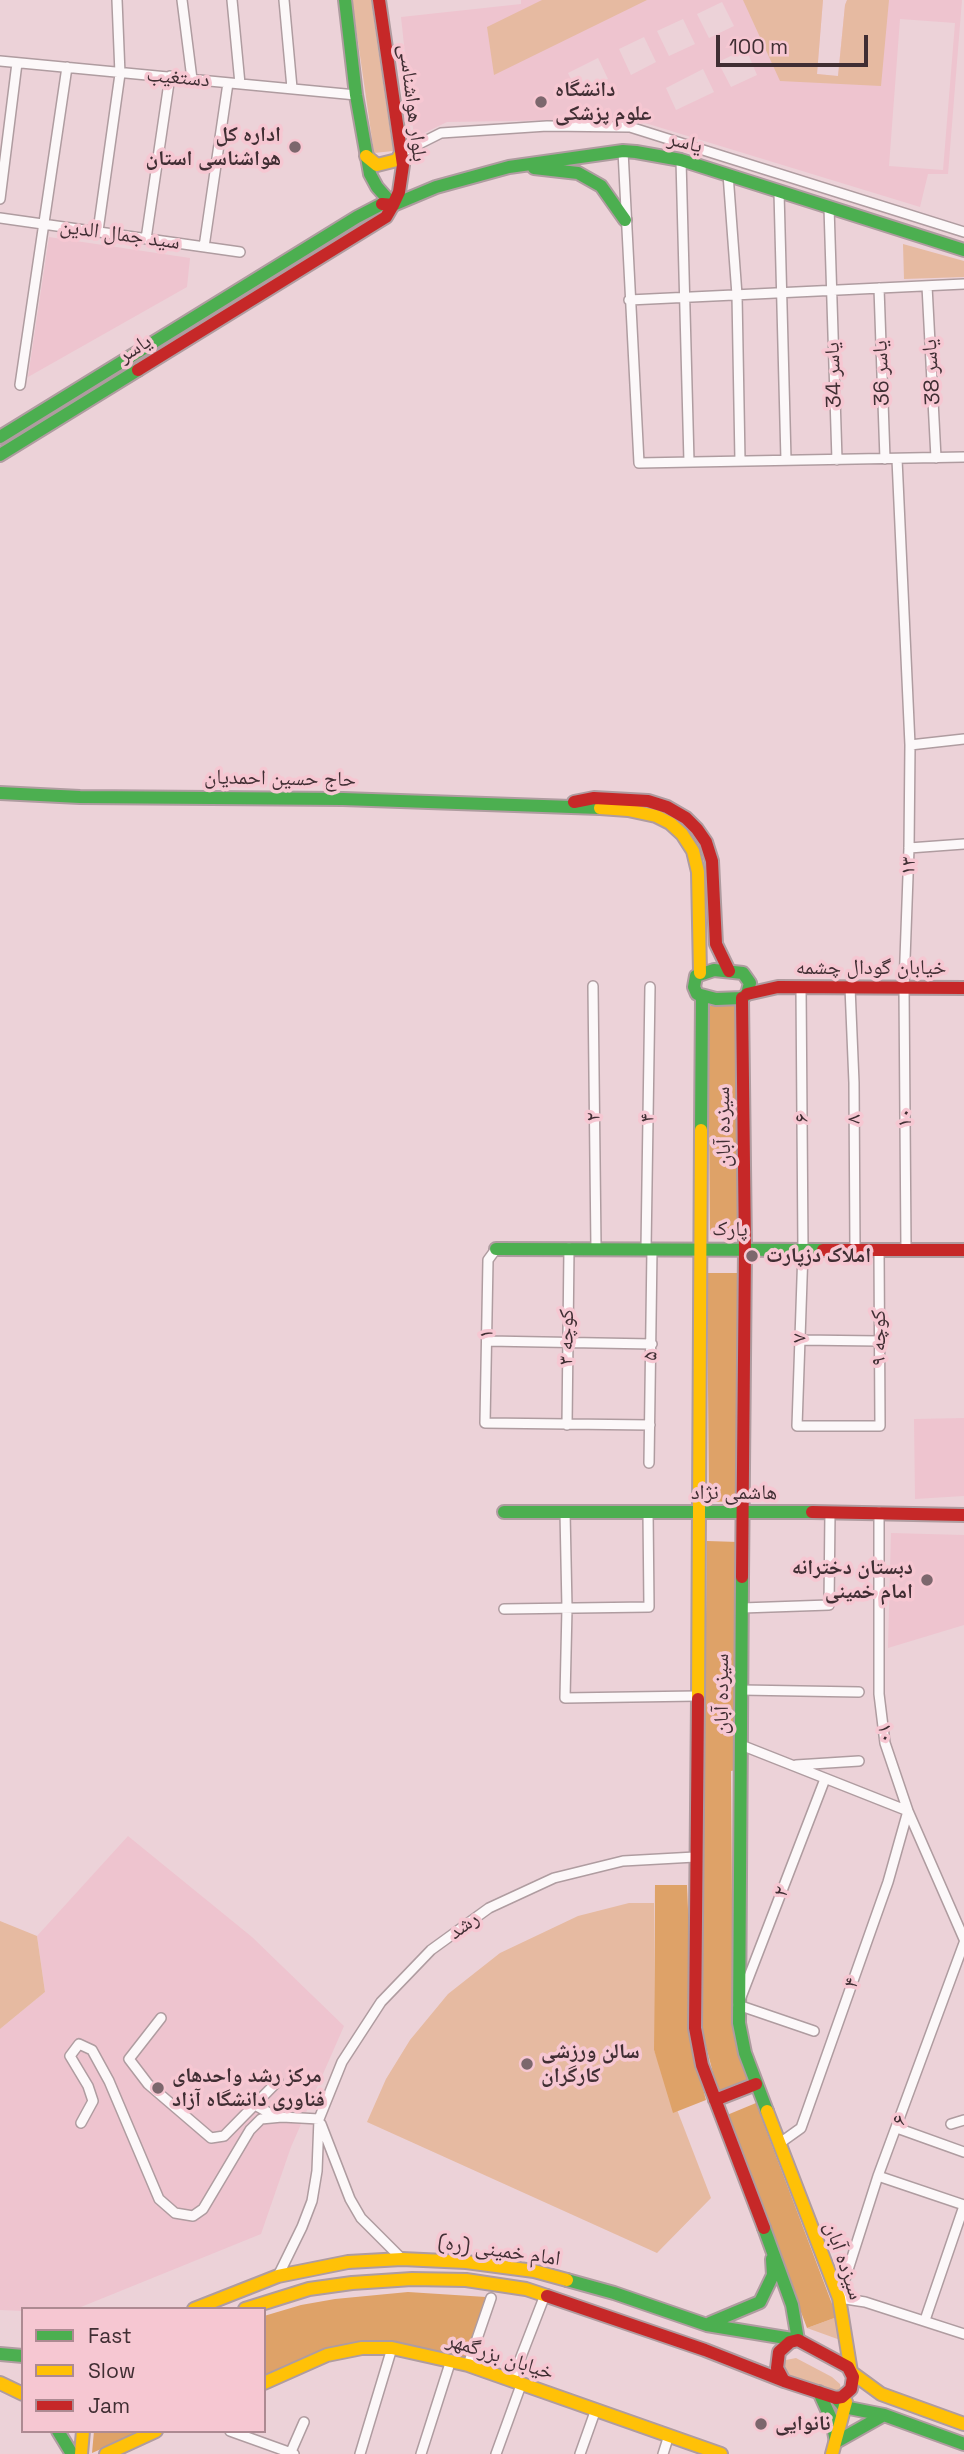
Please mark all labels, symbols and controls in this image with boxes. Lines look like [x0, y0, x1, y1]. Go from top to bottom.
scale bar [719, 21, 871, 65]
text: 100 m [729, 33, 788, 60]
street label: بلوار هواشناسی [392, 43, 432, 163]
street label: دستغیب [145, 63, 211, 93]
place label: دانشگاه علوم پزشکی [555, 77, 652, 127]
marker: دانشگاه علوم پزشکی [533, 94, 549, 110]
place label: اداره کل هواشناسی استان [146, 122, 281, 172]
street label: یاسر [665, 127, 705, 159]
marker: اداره کل هواشناسی استان [287, 139, 303, 155]
street label: سید جمال الدین [58, 214, 182, 256]
street label: یاسر [114, 329, 156, 369]
street label: یاسر 38 [918, 338, 946, 406]
street label: یاسر 36 [868, 340, 896, 406]
street label: یاسر 34 [820, 342, 848, 408]
street label: حاج حسین احمدیان [204, 765, 356, 793]
street label: ۱۳ [896, 856, 922, 876]
street label: خیابان گودال چشمه [796, 955, 946, 981]
street label: سیزده آبان [711, 1086, 737, 1168]
street label: ۱۰ [892, 1109, 918, 1127]
street label: ۲ [581, 1112, 607, 1122]
street label: ۴ [635, 1113, 661, 1123]
street label: ۶ [789, 1113, 815, 1123]
street label: ۸ [841, 1114, 867, 1124]
street label: پارک [712, 1217, 748, 1243]
place label: املاک دزپارت [766, 1243, 871, 1269]
marker: املاک دزپارت [744, 1248, 760, 1264]
street label: کوچه ۳ [554, 1309, 580, 1365]
street label: کوچه ۹ [866, 1310, 892, 1366]
street label: ۱ [474, 1329, 500, 1339]
street label: ۷ [787, 1333, 813, 1343]
street label: ۵ [638, 1351, 664, 1361]
street label: هاشمی نژاد [691, 1480, 777, 1506]
place label: دبستان دخترانه امام خمینی [792, 1555, 913, 1605]
marker: دبستان دخترانه امام خمینی [919, 1572, 935, 1588]
street label: سیزده آبان [709, 1654, 735, 1734]
street label: ۱۰ [871, 1722, 899, 1744]
street label: ۲ [769, 1883, 795, 1901]
street label: رشد [444, 1906, 484, 1946]
street label: ۴ [839, 1974, 865, 1992]
place label: سالن ورزشی کارگران [541, 2039, 640, 2089]
marker: سالن ورزشی کارگران [519, 2056, 535, 2072]
place label: مرکز رشد واحدهای فناوری دانشگاه آزاد [172, 2063, 325, 2113]
marker: مرکز رشد واحدهای فناوری دانشگاه آزاد [150, 2080, 166, 2096]
street label: ۶ [887, 2111, 913, 2129]
street label: سیزده آبان [818, 2219, 868, 2303]
street label: امام خمینی (ره) [436, 2230, 562, 2272]
legend [21, 2307, 266, 2433]
text: Fast [88, 2322, 132, 2349]
street label: خیابان بزرگمهر [443, 2328, 557, 2386]
text: Slow [88, 2357, 136, 2384]
text: Jam [88, 2392, 130, 2419]
place label: نانوایی [775, 2411, 831, 2437]
marker: نانوایی [753, 2416, 769, 2432]

